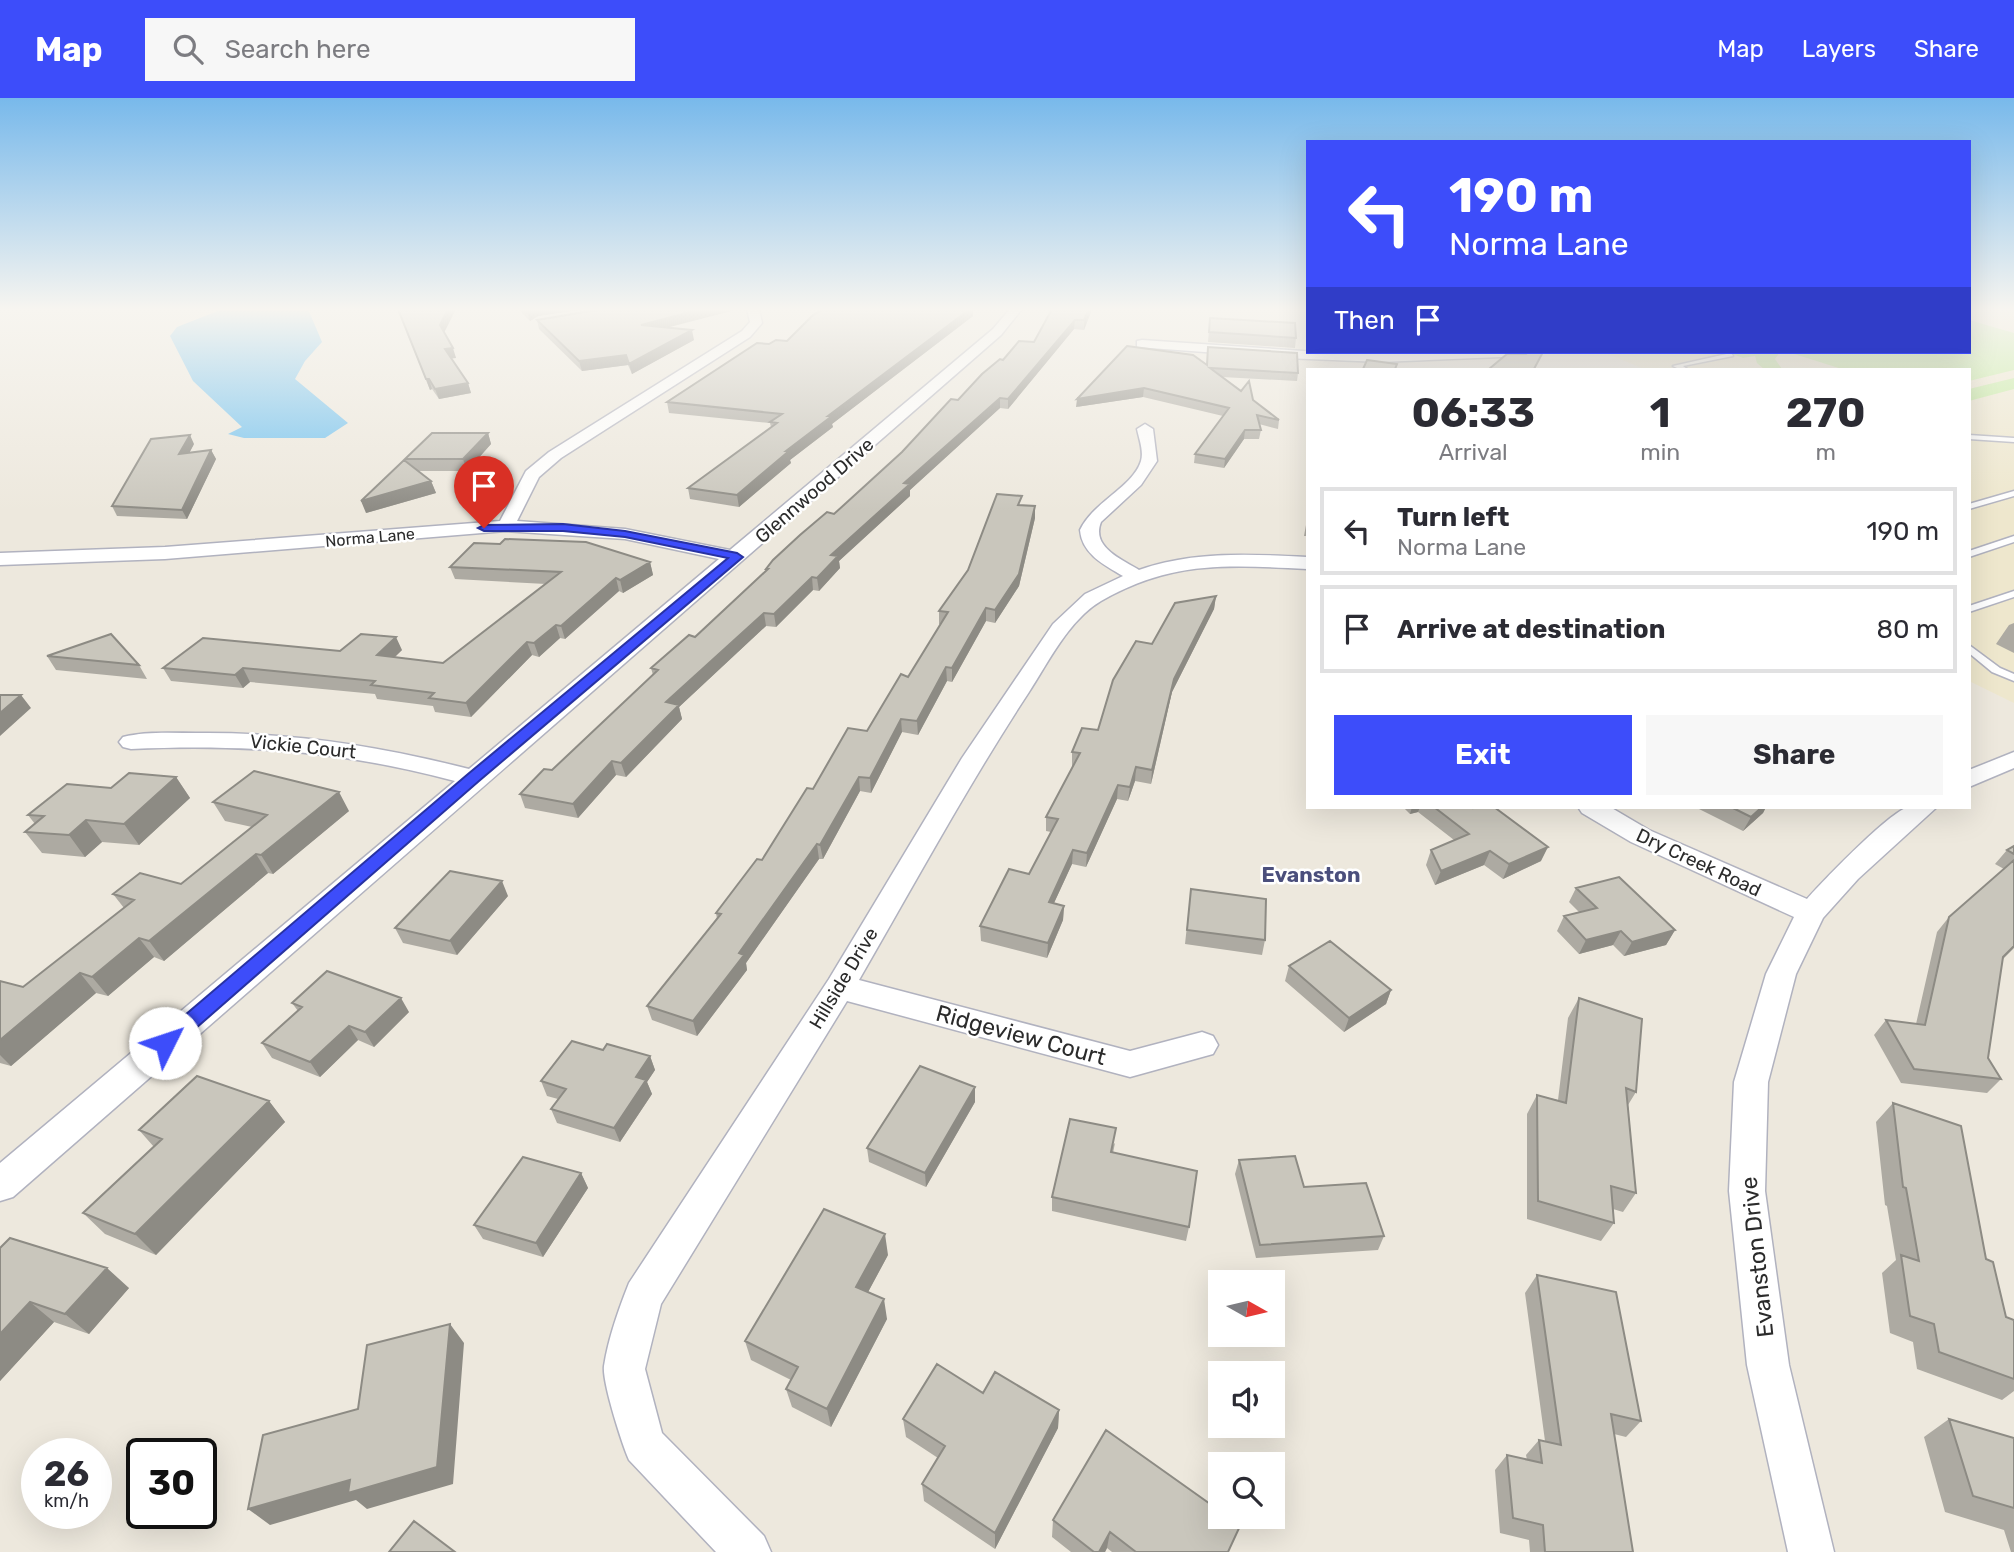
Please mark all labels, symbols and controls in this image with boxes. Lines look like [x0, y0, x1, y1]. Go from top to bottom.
search box [145, 18, 635, 81]
text: Map [35, 30, 103, 69]
icon: search [169, 30, 207, 68]
text: Search here [225, 34, 370, 65]
text: Map [1717, 35, 1764, 63]
text: Layers [1802, 35, 1876, 63]
text: Share [1914, 35, 1979, 63]
text: 190 m [1449, 166, 1593, 224]
icon: left [1334, 168, 1425, 259]
text: Norma Lane [1449, 225, 1629, 263]
icon: arrive [1409, 301, 1447, 339]
text: Then [1334, 305, 1395, 336]
text: 06:33 [1411, 388, 1535, 438]
text: 1 [1650, 388, 1671, 438]
text: 270 [1786, 388, 1866, 438]
street label: Glennwood Drive [750, 433, 878, 548]
text: Arrival [1439, 438, 1508, 466]
text: min [1640, 438, 1680, 466]
text: m [1815, 438, 1836, 466]
pin [454, 456, 514, 528]
icon: arrive [465, 467, 503, 505]
text: Turn left [1397, 502, 1509, 533]
icon: left [1338, 512, 1376, 550]
text: 190 m [1866, 516, 1939, 547]
street label: Norma Lane [324, 524, 416, 551]
text: Norma Lane [1397, 533, 1526, 561]
icon: arrive [1338, 610, 1376, 648]
text: Arrive at destination [1397, 614, 1665, 645]
text: 80 m [1876, 614, 1939, 645]
button: Exit [1334, 715, 1632, 795]
button: Share [1646, 715, 1943, 795]
street label: Vickie Court [249, 729, 358, 764]
street label: Dry Creek Road [1633, 823, 1765, 901]
district label: Evanston [1262, 862, 1360, 887]
street label: Hillside Drive [804, 923, 883, 1033]
street label: Ridgeview Court [933, 999, 1109, 1071]
position arrow [128, 1006, 202, 1080]
street label: Evanston Drive [1735, 1175, 1779, 1339]
north arrow [1208, 1270, 1284, 1348]
map controls [1208, 1270, 1285, 1529]
button: sound [1208, 1361, 1285, 1438]
speed limit sign: 30 [126, 1438, 217, 1529]
button: search [1208, 1452, 1285, 1529]
text: 26 [44, 1453, 89, 1495]
text: km/h [44, 1490, 89, 1512]

